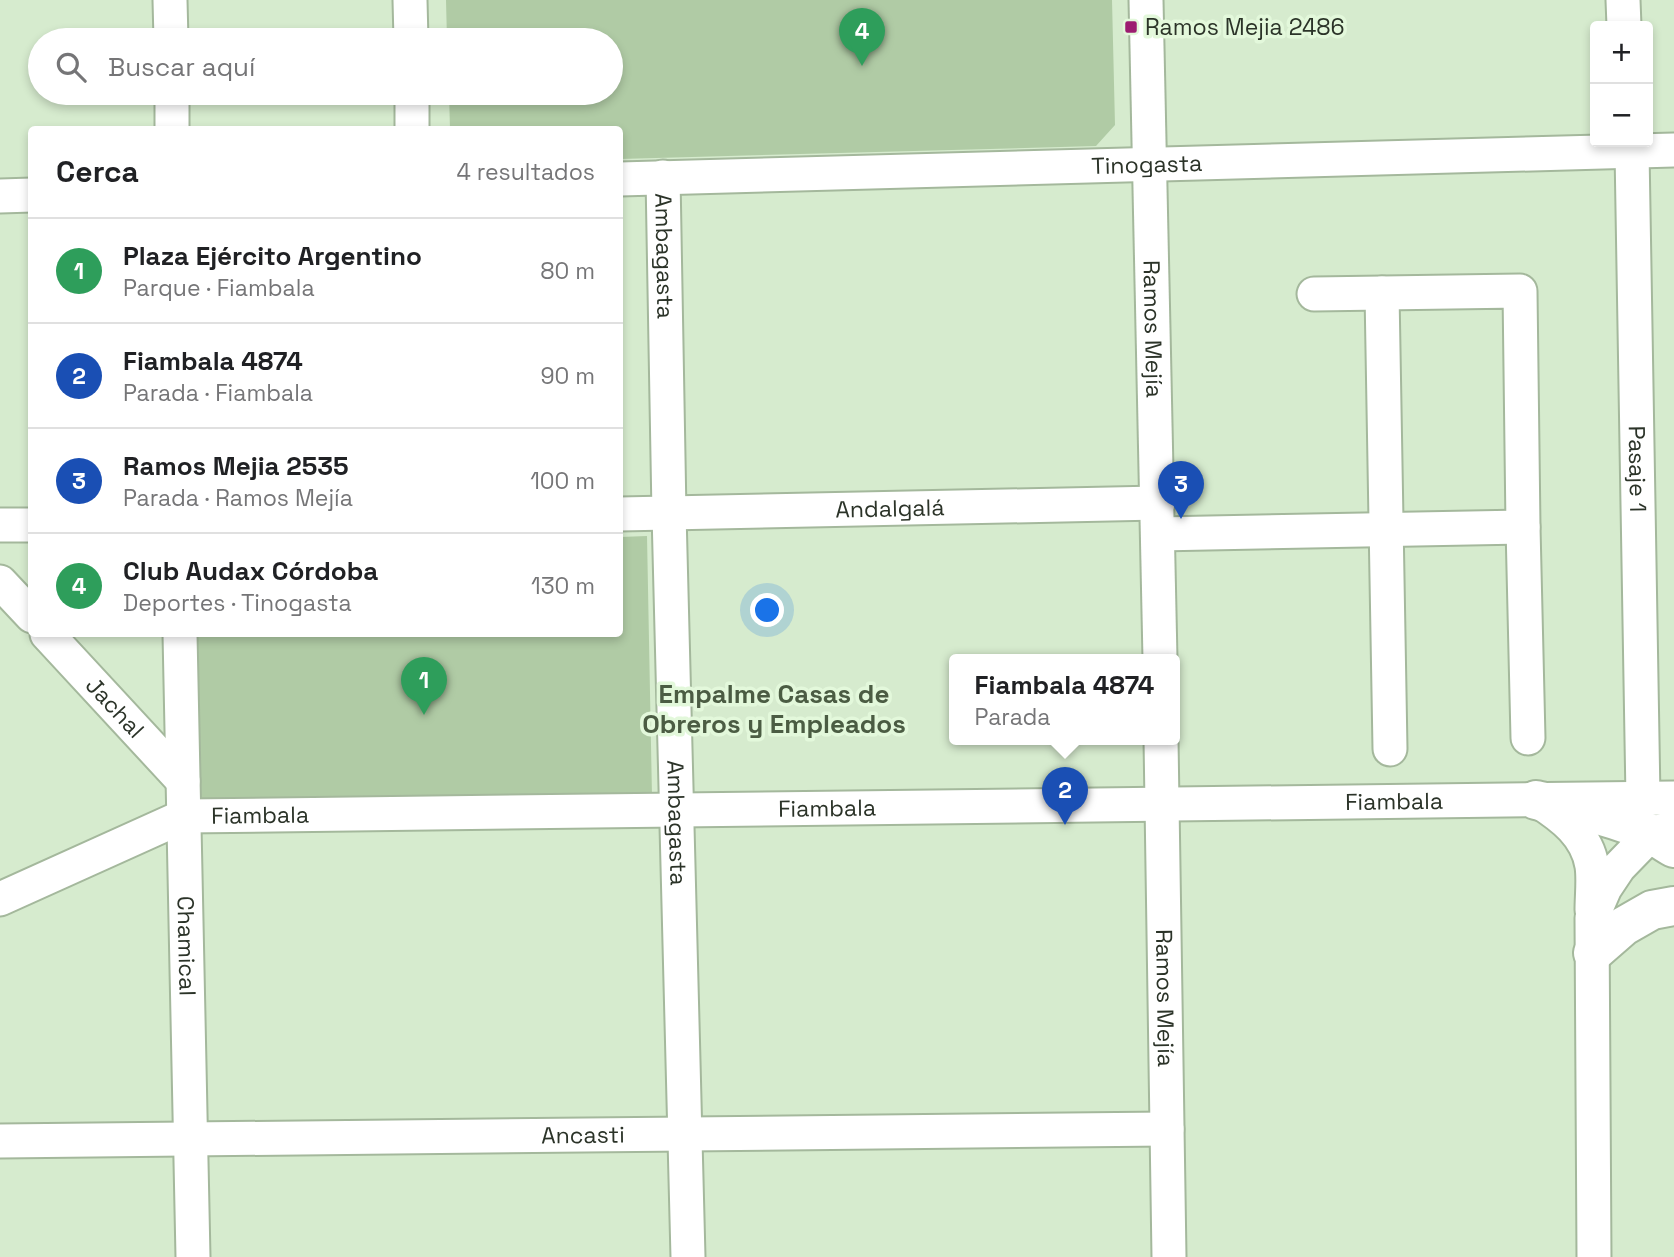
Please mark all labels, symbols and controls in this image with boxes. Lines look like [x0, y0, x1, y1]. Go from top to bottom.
pin: 4 [839, 8, 885, 66]
place label: Ramos Mejia 2486 [1145, 12, 1345, 42]
marker: Ramos Mejia 2486 [1123, 19, 1139, 35]
map controls [1590, 21, 1653, 147]
button: + [1590, 21, 1653, 84]
search box [28, 28, 623, 105]
icon: search [52, 48, 90, 86]
text: Buscar aquí [108, 50, 255, 84]
button: − [1590, 84, 1653, 147]
street label: Tinogasta [1091, 148, 1203, 181]
text: Cerca [56, 152, 139, 191]
text: 4 resultados [456, 157, 595, 187]
street label: Ambagasta [648, 193, 681, 319]
text: Plaza Ejército Argentino [123, 239, 422, 273]
text: 1 [74, 256, 84, 286]
text: 80 m [540, 256, 595, 286]
street label: Ramos Mejía [1137, 260, 1169, 398]
text: Parque · Fiambala [123, 273, 315, 303]
text: Fiambala 4874 [123, 344, 303, 378]
text: 2 [72, 361, 86, 391]
text: 90 m [540, 361, 595, 391]
text: Parada · Fiambala [123, 378, 313, 408]
street label: Pasaje 1 [1622, 425, 1653, 513]
text: Ramos Mejia 2535 [123, 449, 349, 483]
pin: 3 [1158, 461, 1204, 519]
text: 3 [72, 466, 86, 496]
text: 100 m [530, 466, 595, 496]
text: Parada · Ramos Mejía [123, 483, 353, 513]
street label: Andalgalá [835, 492, 945, 525]
text: Club Audax Córdoba [123, 554, 378, 588]
text: 4 [72, 571, 86, 601]
text: 130 m [531, 571, 595, 601]
text: Deportes · Tinogasta [123, 588, 352, 618]
your location [750, 593, 784, 627]
popup [949, 654, 1180, 745]
pin: 1 [401, 657, 447, 715]
text: Fiambala 4874 [975, 668, 1154, 702]
street label: Jachal [79, 671, 151, 744]
district label: Empalme Casas de Obreros y Empleados [642, 677, 906, 741]
text: Parada [975, 702, 1051, 732]
street label: Ambagasta [660, 760, 694, 886]
pin: 2 [1042, 767, 1088, 825]
street label: Fiambala [1345, 786, 1443, 817]
street label: Fiambala [778, 793, 876, 824]
street label: Fiambala [211, 799, 309, 831]
street label: Chamical [170, 896, 203, 996]
street label: Ramos Mejía [1149, 929, 1181, 1067]
street label: Ancasti [541, 1120, 625, 1150]

